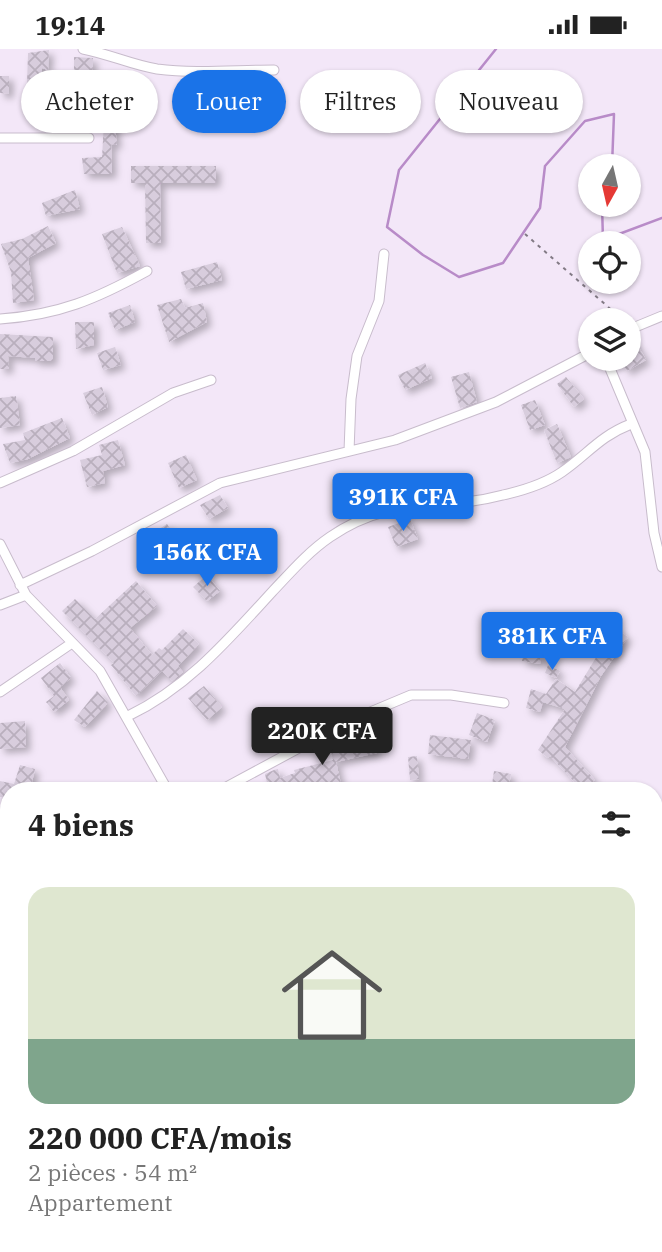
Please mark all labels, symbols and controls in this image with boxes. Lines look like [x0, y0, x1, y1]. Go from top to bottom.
text: 19:14 [35, 8, 105, 42]
chip: Acheter [21, 70, 158, 133]
chip: Louer [172, 70, 286, 133]
chip: Filtres [300, 70, 421, 133]
chip: Nouveau [435, 70, 583, 133]
north arrow [578, 154, 640, 217]
map controls [578, 154, 641, 371]
button: locate [578, 231, 641, 294]
button: layers [578, 308, 641, 371]
pin: 391K CFA [331, 473, 475, 533]
text: 391K CFA [349, 481, 457, 511]
pin: 156K CFA [135, 529, 279, 588]
text: 156K CFA [153, 536, 261, 566]
pin: 381K CFA [480, 613, 624, 672]
text: 381K CFA [498, 620, 606, 650]
pin: 220K CFA [250, 707, 394, 767]
text: 220K CFA [268, 715, 376, 745]
text: 4 biens [28, 805, 134, 844]
icon: filters [597, 805, 635, 843]
icon: home [269, 932, 395, 1058]
text: 220 000 CFA/mois [28, 1118, 292, 1157]
text: 2 pièces · 54 m² [28, 1157, 197, 1187]
text: Appartement [28, 1187, 172, 1217]

